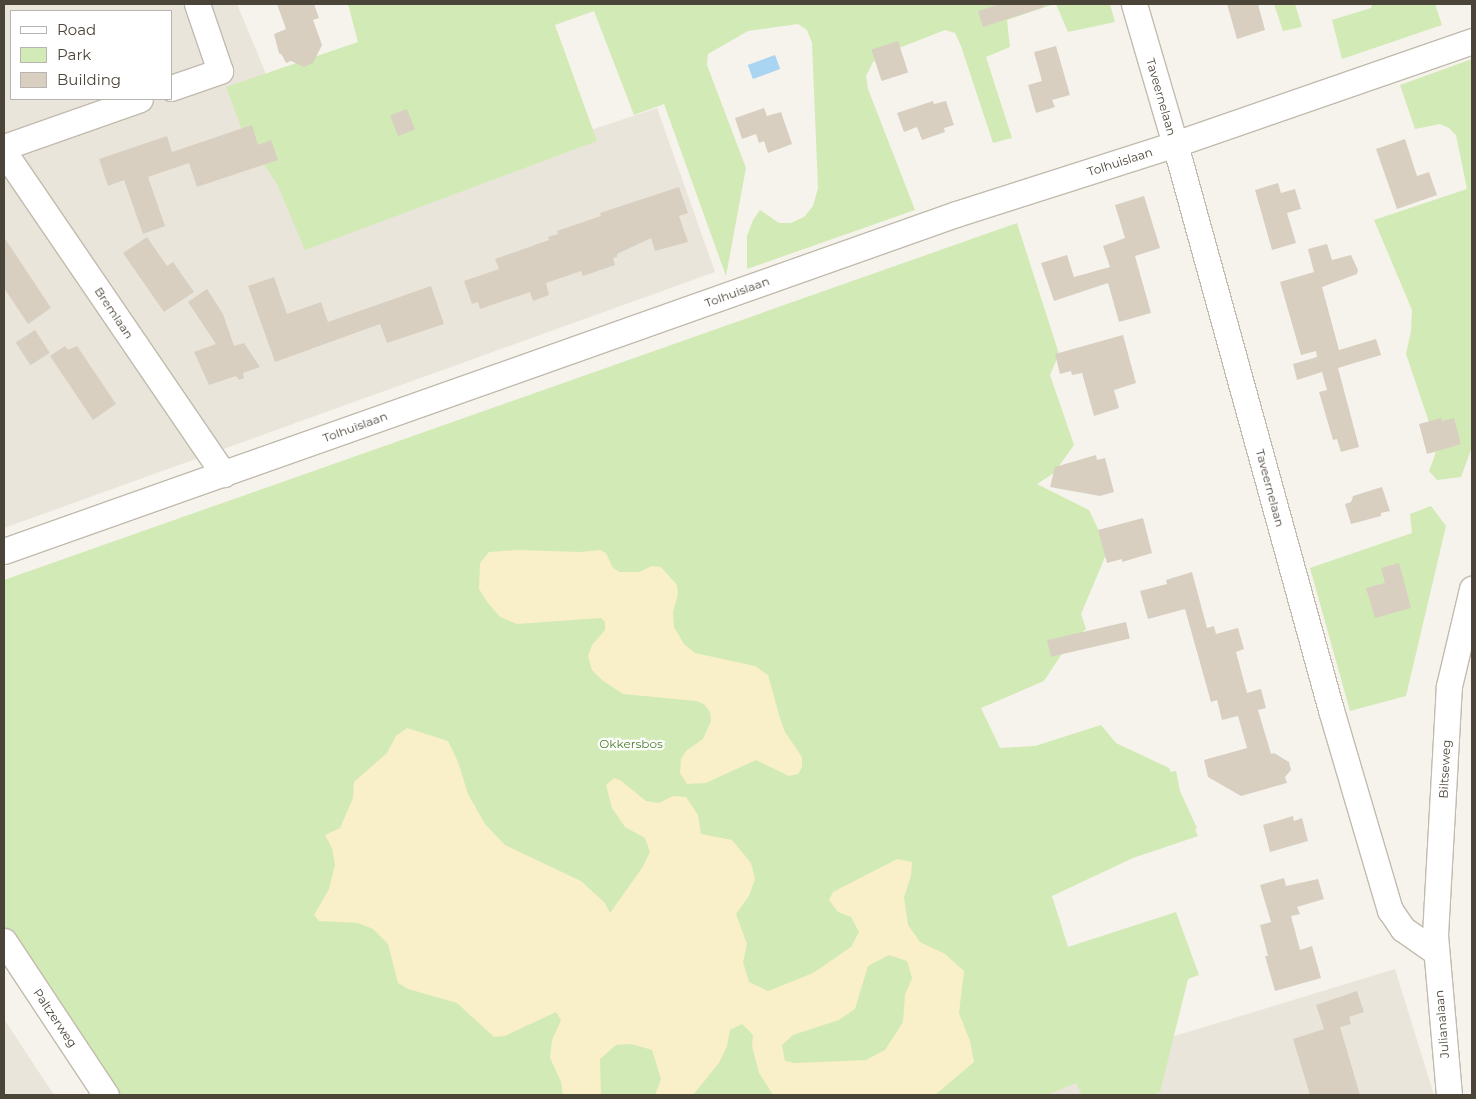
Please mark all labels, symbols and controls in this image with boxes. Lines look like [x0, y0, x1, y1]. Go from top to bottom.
legend [10, 10, 172, 100]
text: Road [57, 20, 96, 39]
text: Park [57, 45, 91, 64]
street label: Taveernelaan [1143, 57, 1179, 137]
text: Building [57, 70, 121, 89]
street label: Tolhuislaan [1086, 145, 1154, 179]
street label: Tolhuislaan [703, 274, 771, 310]
street label: Bremlaan [91, 284, 137, 342]
street label: Tolhuislaan [321, 409, 389, 445]
street label: Taveernelaan [1253, 448, 1287, 528]
park label: Okkersbos [599, 737, 663, 751]
street label: Biltseweg [1436, 739, 1454, 799]
street label: Paltzerweg [30, 986, 80, 1050]
street label: Julianalaan [1432, 989, 1452, 1059]

